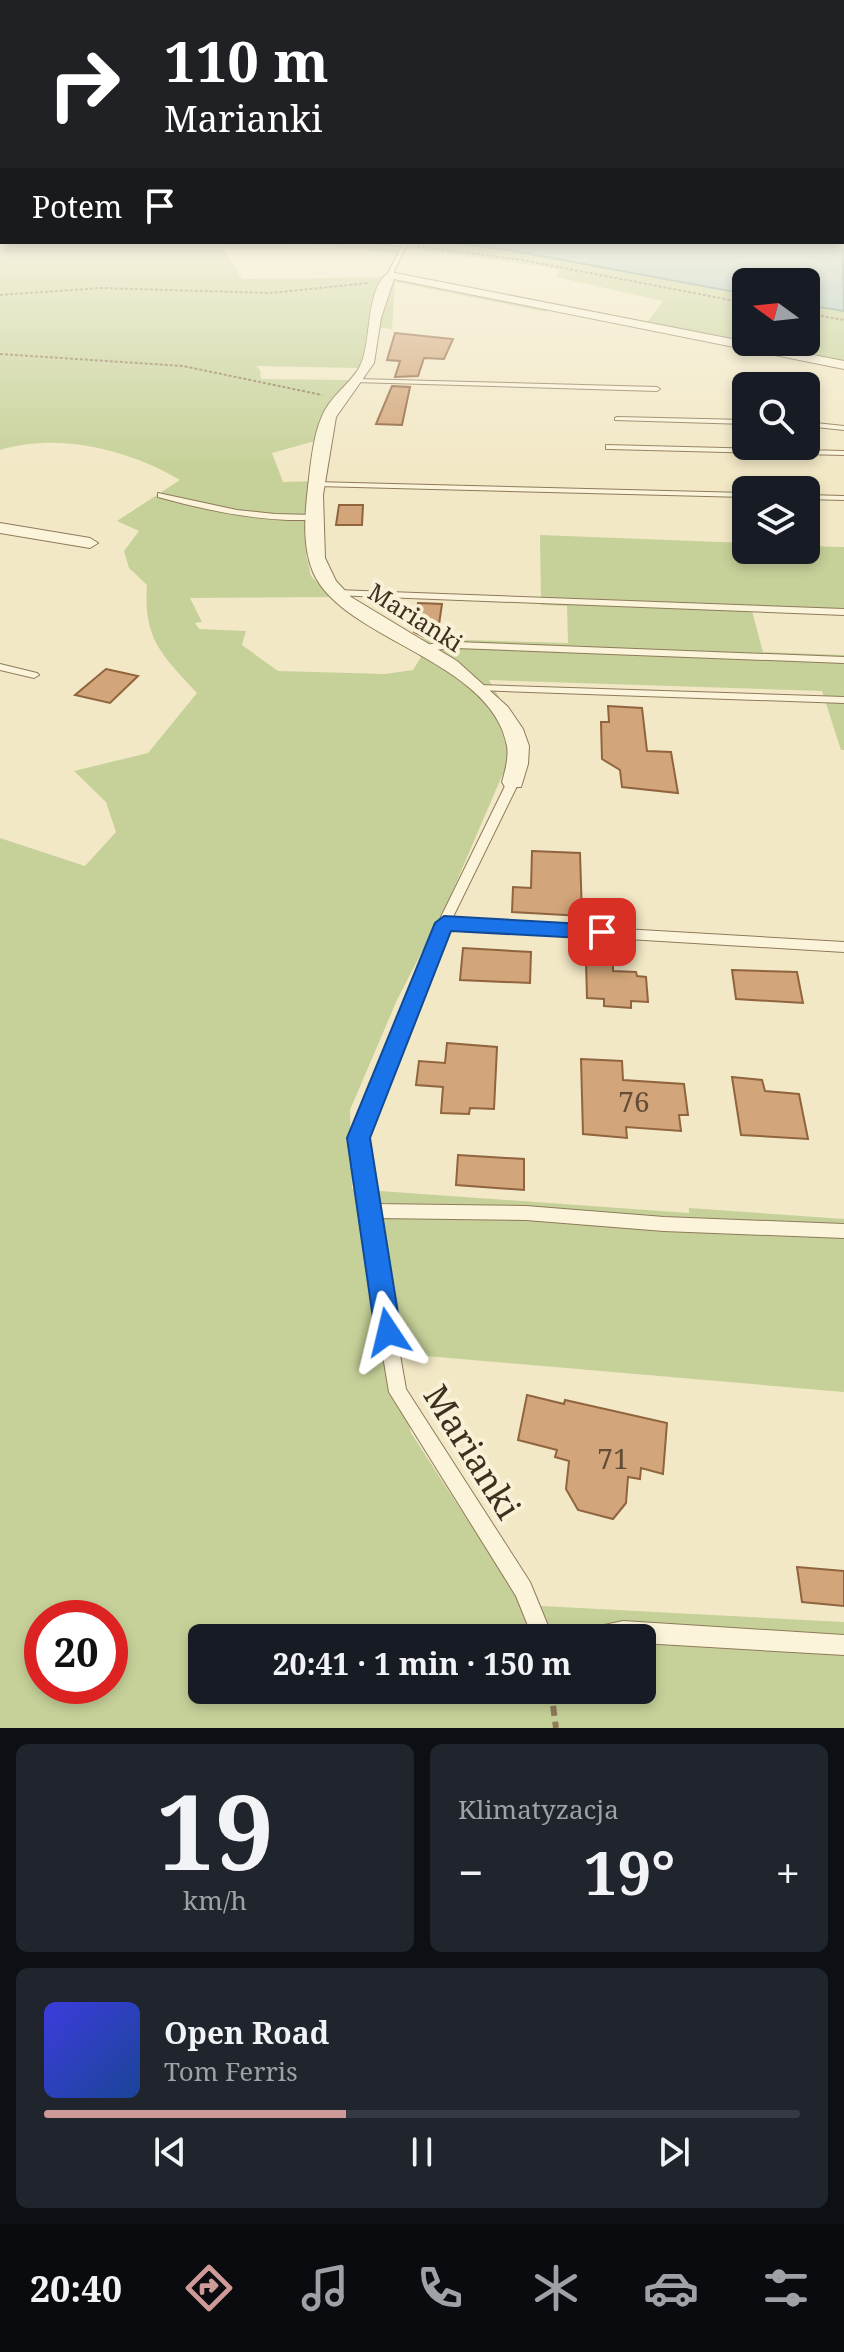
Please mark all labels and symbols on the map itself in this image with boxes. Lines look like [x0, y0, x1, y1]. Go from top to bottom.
north arrow [732, 268, 820, 356]
street label: Marianki [362, 575, 470, 659]
pin [568, 898, 636, 966]
house number: 76 [618, 1082, 650, 1120]
position arrow [346, 1290, 430, 1374]
street label: Marianki [414, 1376, 532, 1527]
house number: 71 [597, 1439, 629, 1477]
speed limit sign: 20 [24, 1600, 128, 1704]

